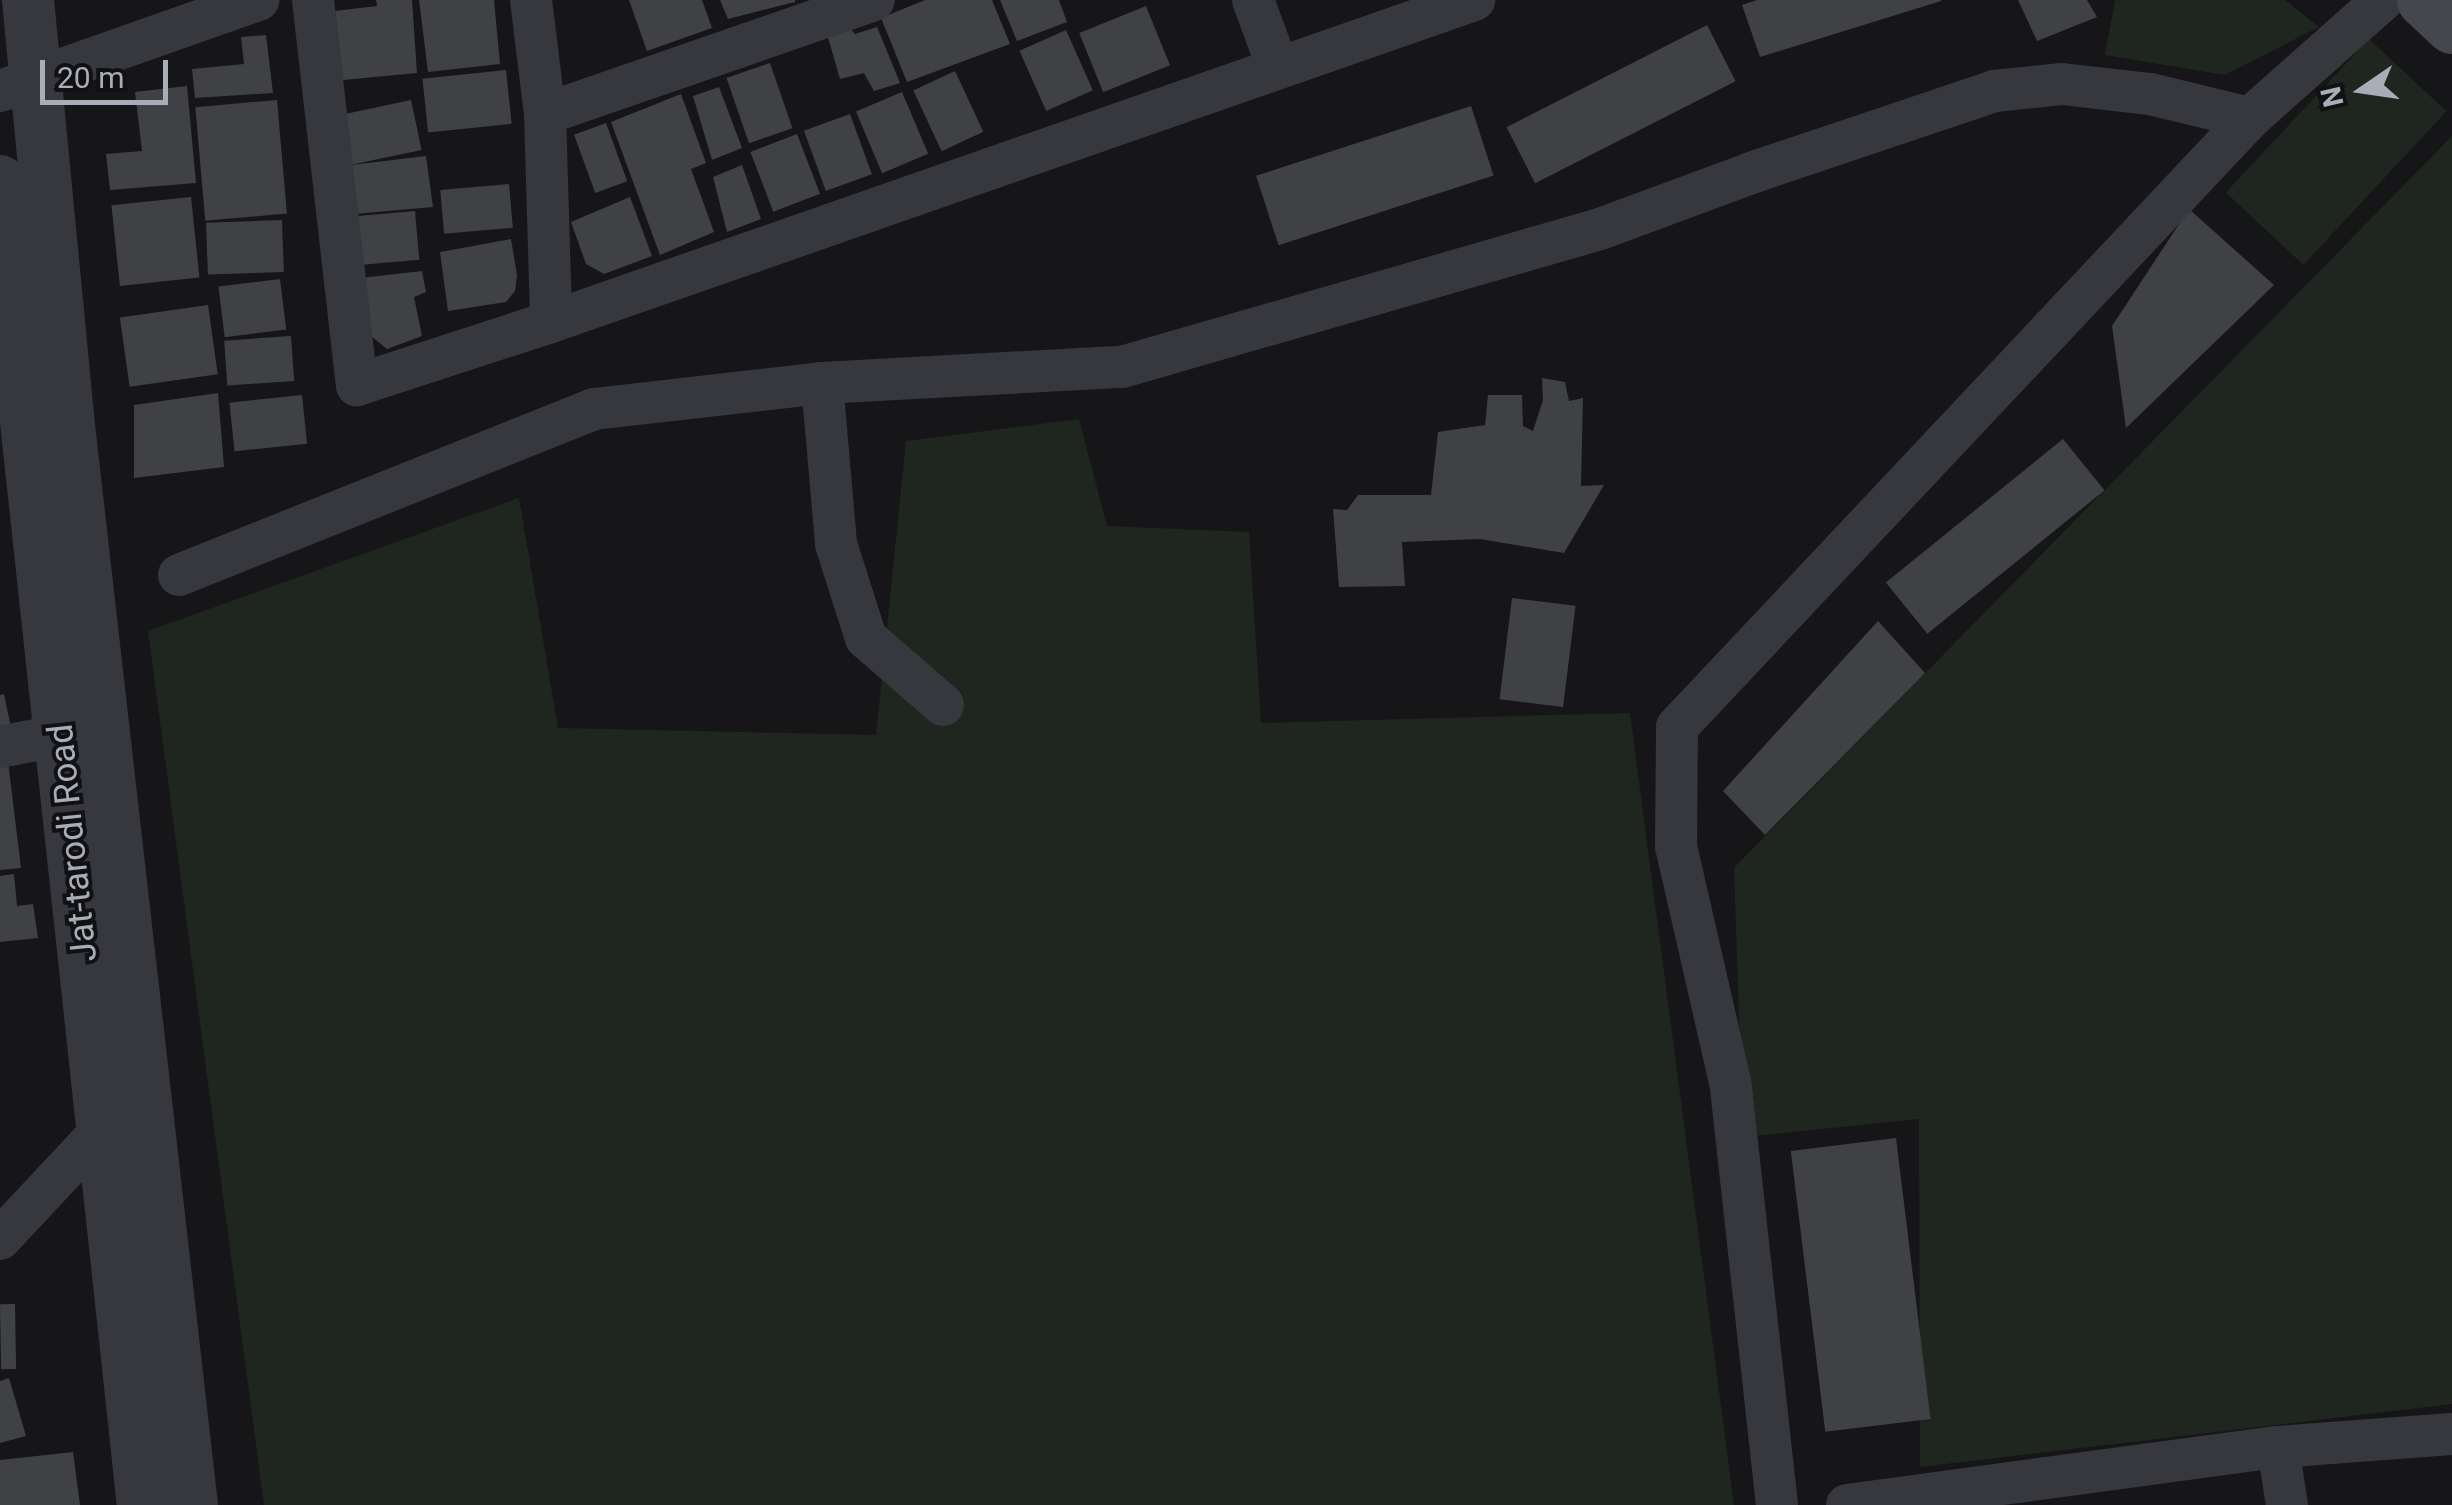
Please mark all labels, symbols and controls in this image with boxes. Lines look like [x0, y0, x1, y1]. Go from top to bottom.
scale bar [45, 40, 172, 102]
north arrow [2312, 40, 2412, 140]
text: 20 m [57, 60, 124, 95]
text: N [2314, 84, 2351, 110]
street label: Jat-tarodi Road [40, 722, 106, 964]

